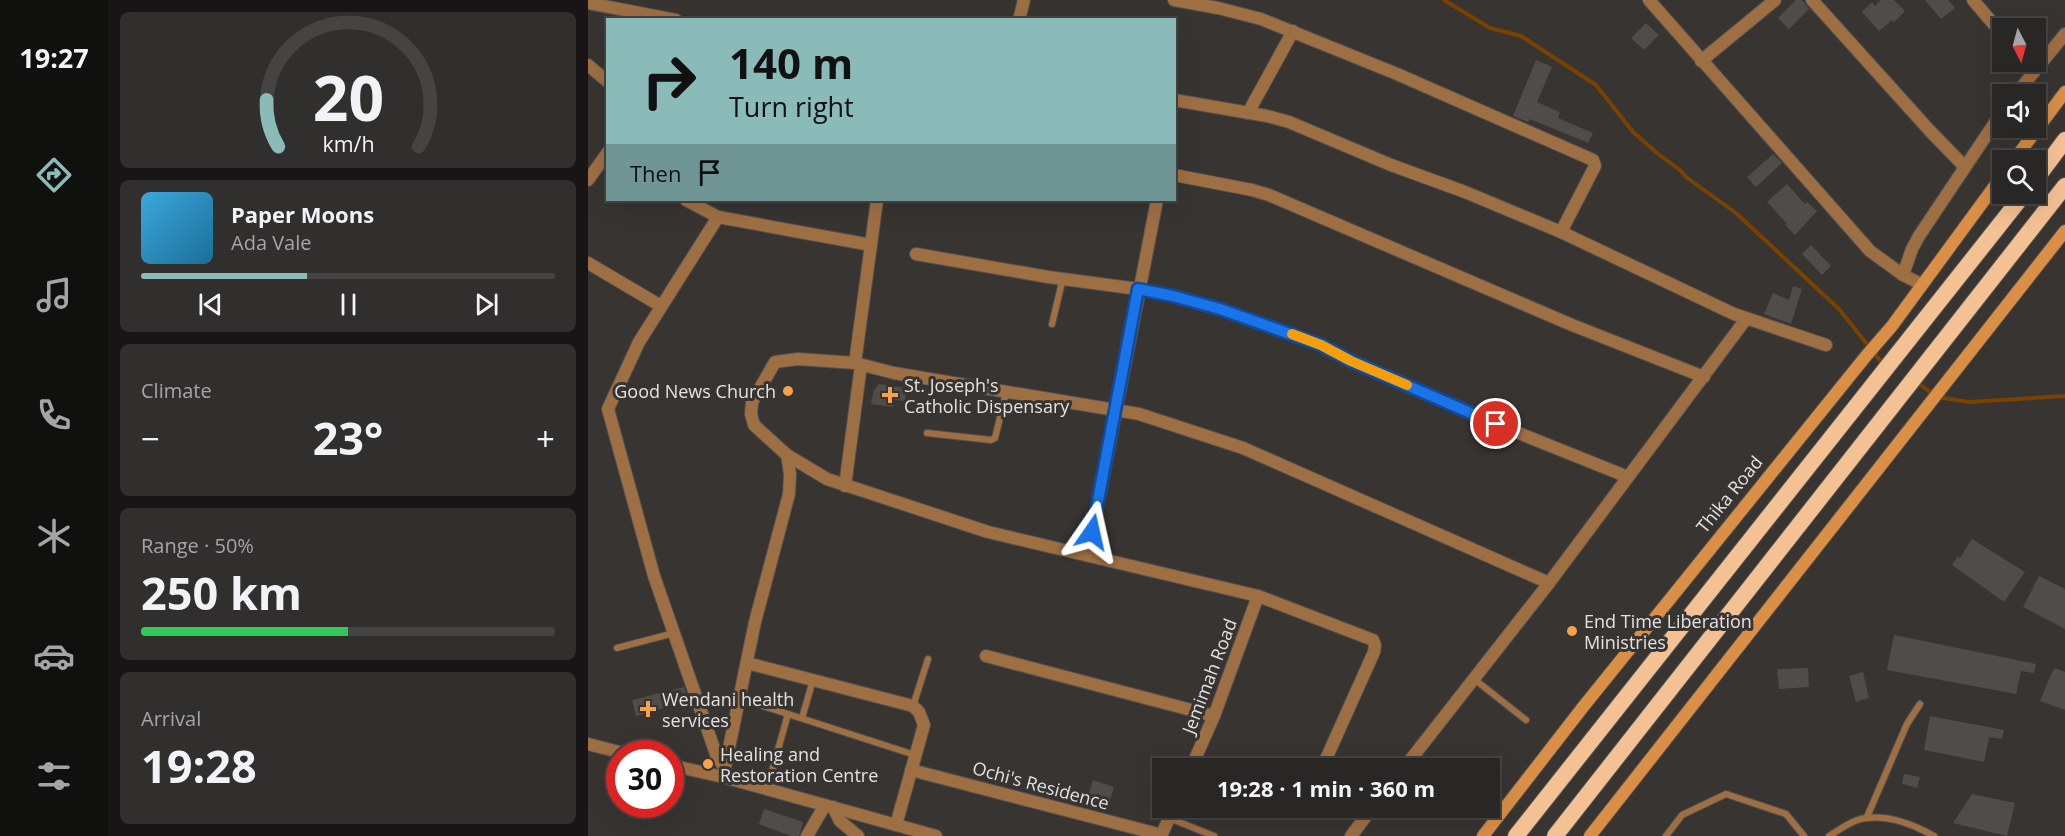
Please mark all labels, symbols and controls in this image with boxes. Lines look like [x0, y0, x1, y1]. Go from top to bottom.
north arrow [1992, 18, 2046, 72]
map controls [1992, 18, 2046, 204]
text: 140 m [729, 34, 853, 91]
text: 19:27 [19, 39, 89, 76]
icon: right [630, 42, 708, 120]
text: 20 [312, 54, 384, 139]
button: sound [1992, 84, 2046, 138]
text: Turn right [729, 88, 854, 125]
text: km/h [322, 129, 374, 158]
button: search [1992, 150, 2046, 204]
icon: directions [33, 154, 75, 196]
icon: arrive [693, 156, 726, 189]
text: Then [630, 158, 681, 188]
text: Paper Moons [231, 199, 374, 229]
text: Ada Vale [231, 229, 312, 256]
icon: music [33, 274, 75, 316]
icon: previous [194, 288, 227, 321]
icon: pause [332, 288, 365, 321]
icon: next [470, 288, 503, 321]
place label: St. Joseph's Catholic Dispensary [904, 373, 1070, 418]
text: Climate [141, 377, 212, 404]
place label: Good News Church [614, 379, 776, 403]
marker: Good News Church [781, 384, 795, 398]
marker: St. Joseph's Catholic Dispensary [881, 386, 899, 404]
icon: phone [33, 394, 75, 436]
pin [1470, 398, 1521, 449]
text: 23° [313, 407, 383, 468]
icon: arrive [1479, 407, 1512, 440]
text: − [141, 416, 160, 461]
text: + [536, 416, 555, 461]
street label: Thika Road [1691, 450, 1767, 538]
position arrow [1060, 500, 1124, 564]
icon: climate [33, 515, 75, 557]
text: Range · 50% [141, 532, 254, 559]
text: 250 km [141, 562, 302, 623]
place label: End Time Liberation Ministries [1584, 609, 1752, 654]
street label: Jemimah Road [1175, 615, 1242, 739]
marker: End Time Liberation Ministries [1565, 624, 1579, 638]
icon: car [33, 635, 75, 677]
place label: Wendani health services [662, 687, 794, 732]
marker: Wendani health services [639, 700, 657, 718]
text: Arrival [141, 705, 201, 732]
text: 19:28 [141, 735, 257, 796]
speed limit sign: 30 [606, 740, 684, 818]
place label: Healing and Restoration Centre [720, 742, 878, 787]
icon: filters [33, 755, 75, 797]
street label: Ochi's Residence [970, 755, 1112, 815]
marker: Healing and Restoration Centre [701, 757, 715, 771]
text: 19:28 · 1 min · 360 m [1217, 773, 1435, 803]

